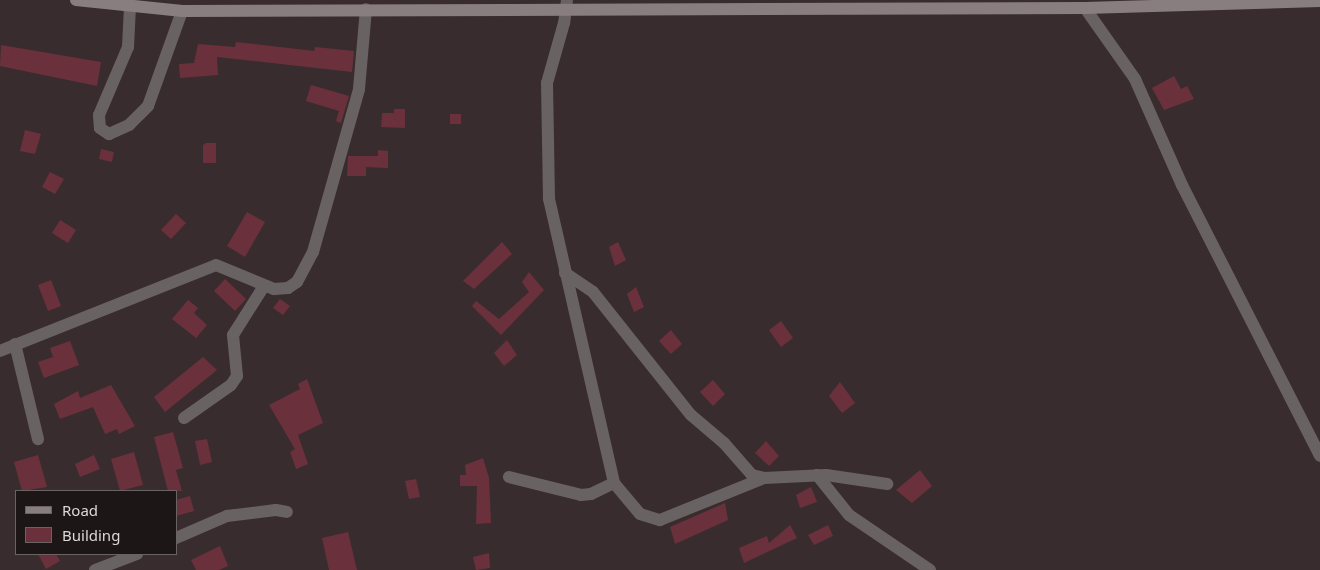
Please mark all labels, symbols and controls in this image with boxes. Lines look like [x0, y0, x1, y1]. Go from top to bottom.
legend [15, 490, 178, 555]
text: Road [62, 500, 98, 520]
text: Building [62, 525, 120, 545]

